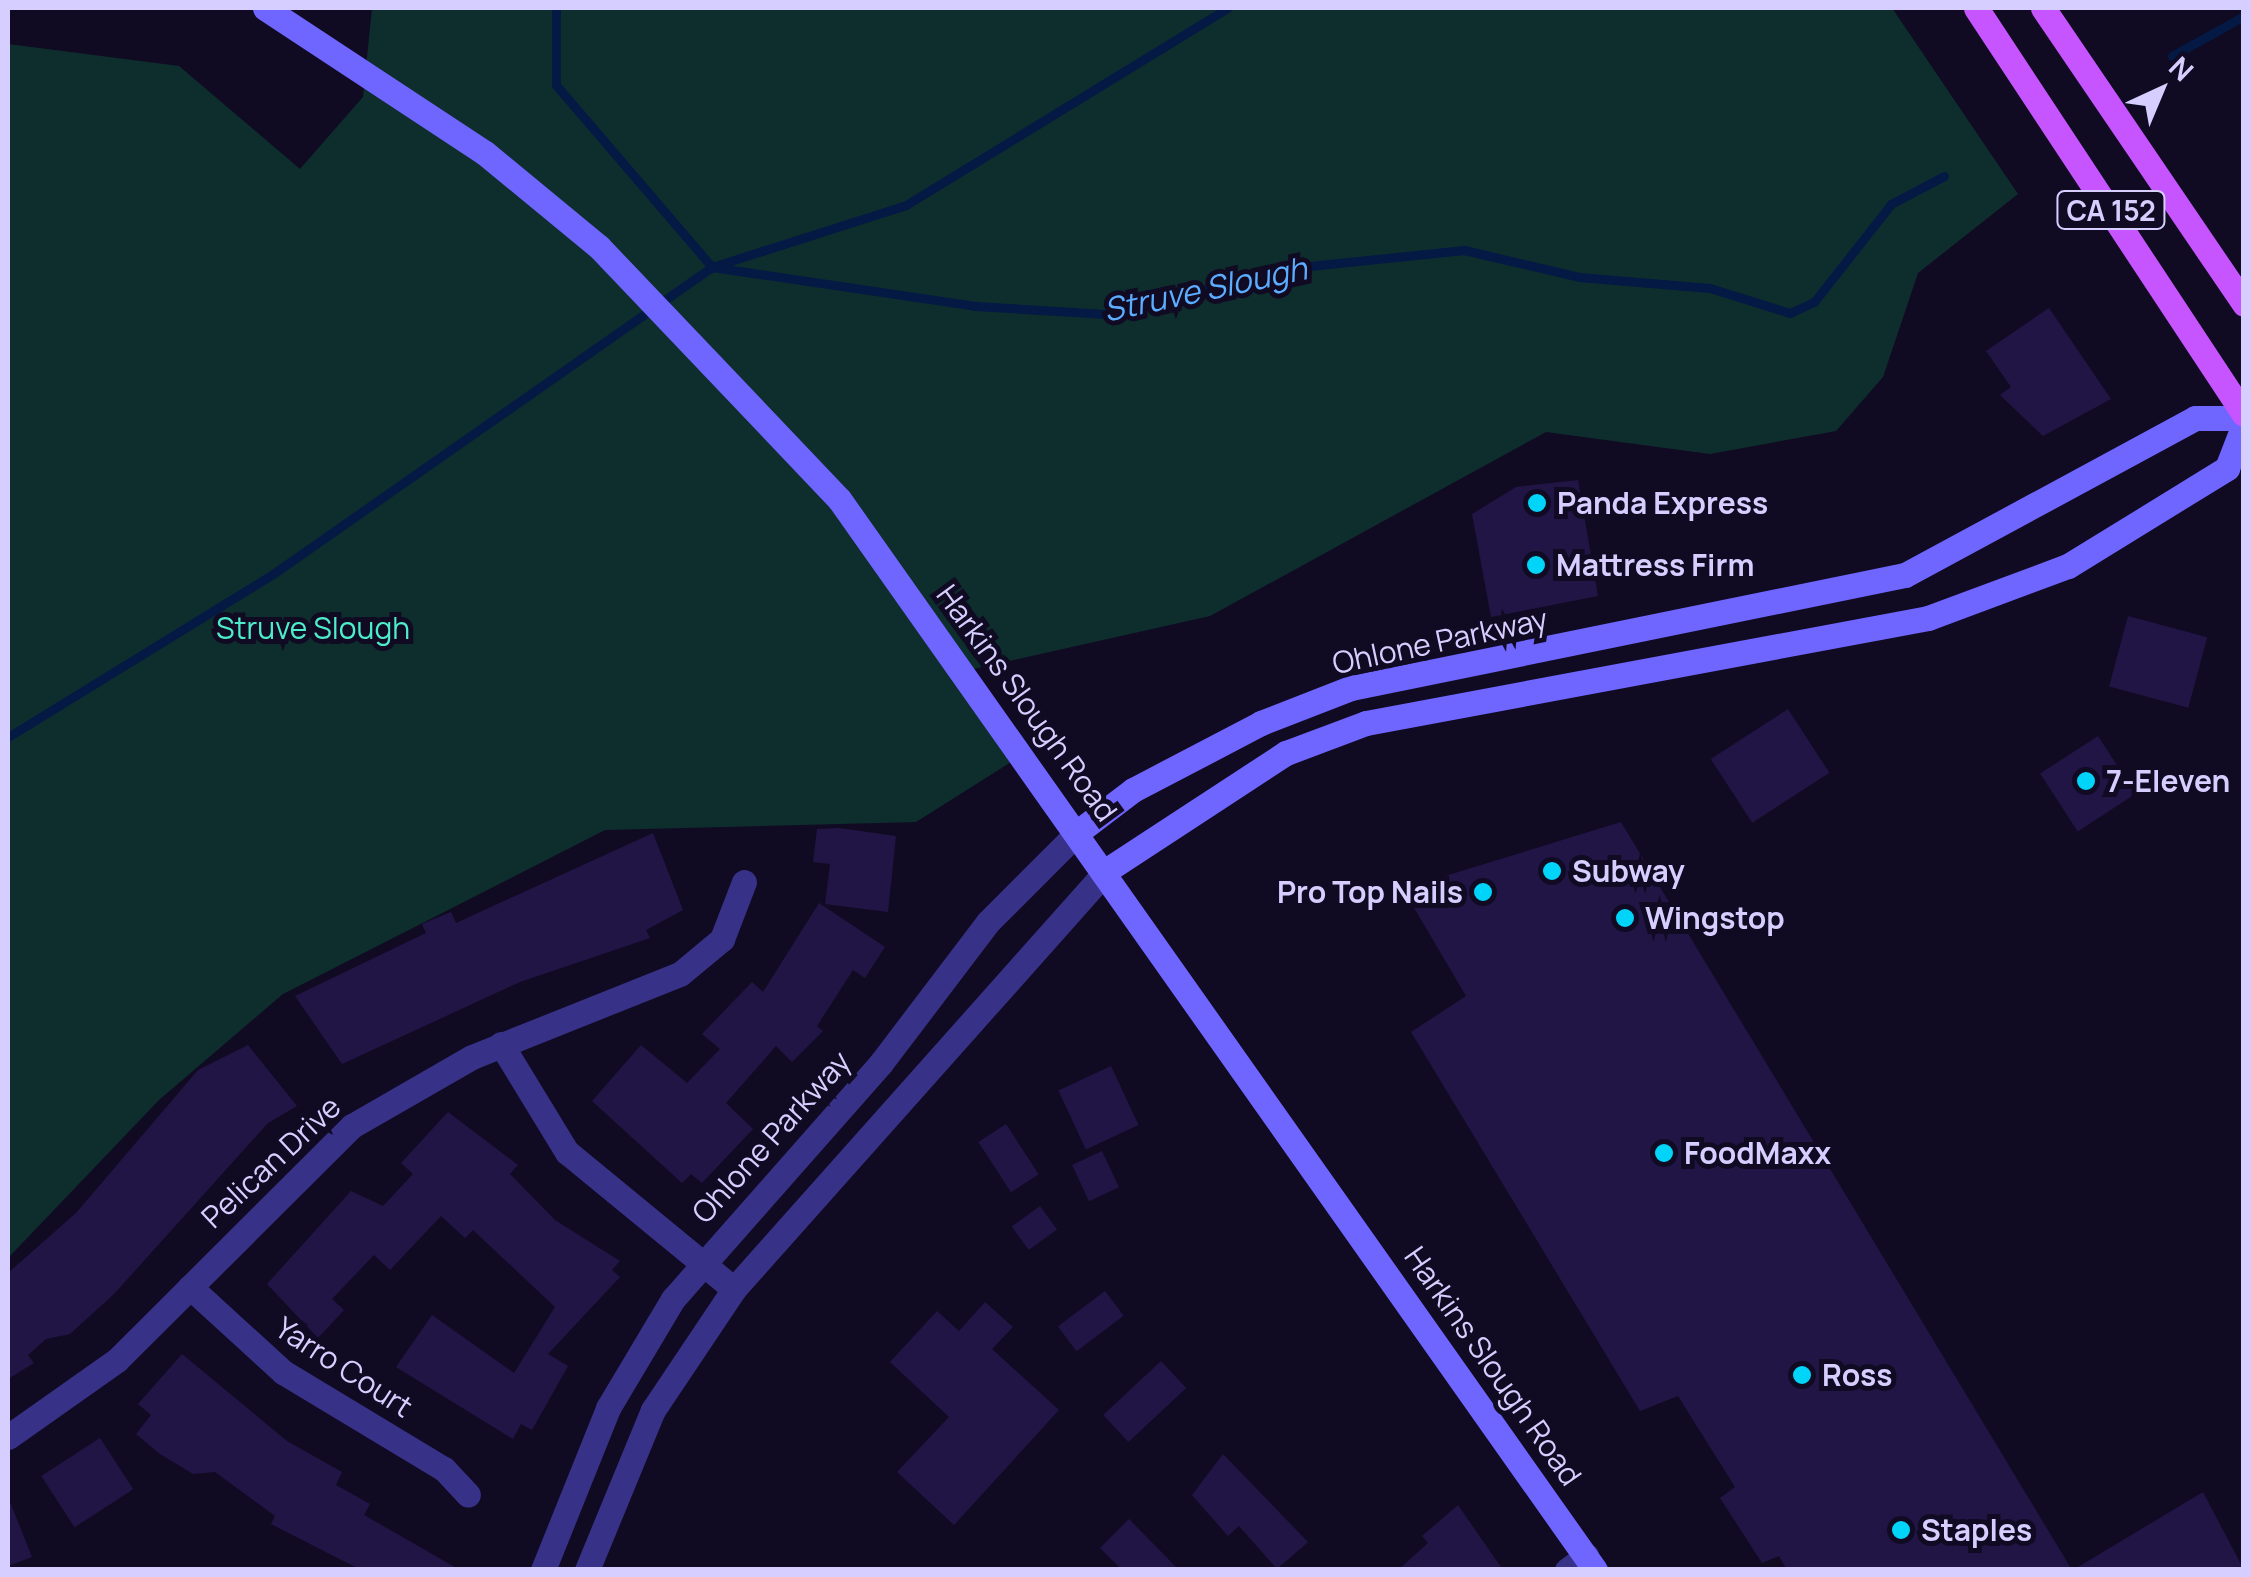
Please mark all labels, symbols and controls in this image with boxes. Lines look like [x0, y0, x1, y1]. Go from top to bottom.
north arrow [2111, 40, 2211, 140]
text: N [2161, 48, 2202, 89]
road number: CA 152 [2056, 187, 2166, 233]
water label: Struve Slough [1100, 249, 1310, 329]
place label: Panda Express [1557, 485, 1768, 521]
marker: Panda Express [1526, 492, 1548, 514]
place label: Mattress Firm [1556, 547, 1754, 583]
marker: Mattress Firm [1525, 554, 1547, 576]
street label: Harkins Slough Road [929, 578, 1125, 828]
street label: Ohlone Parkway [1329, 601, 1551, 681]
park label: Struve Slough [216, 610, 410, 646]
place label: 7-Eleven [2106, 763, 2230, 799]
marker: 7-Eleven [2075, 770, 2097, 792]
place label: Subway [1572, 853, 1685, 889]
marker: Subway [1541, 860, 1563, 882]
place label: Pro Top Nails [1277, 874, 1463, 910]
marker: Pro Top Nails [1472, 881, 1494, 903]
place label: Wingstop [1645, 900, 1785, 936]
marker: Wingstop [1614, 907, 1636, 929]
street label: Ohlone Parkway [684, 1044, 858, 1230]
street label: Pelican Drive [194, 1089, 348, 1235]
place label: FoodMaxx [1684, 1135, 1831, 1171]
marker: FoodMaxx [1653, 1142, 1675, 1164]
street label: Harkins Slough Road [1397, 1240, 1589, 1492]
street label: Yarro Court [269, 1309, 419, 1425]
place label: Ross [1822, 1357, 1892, 1393]
marker: Ross [1791, 1364, 1813, 1386]
place label: Staples [1921, 1512, 2032, 1548]
marker: Staples [1890, 1519, 1912, 1541]

